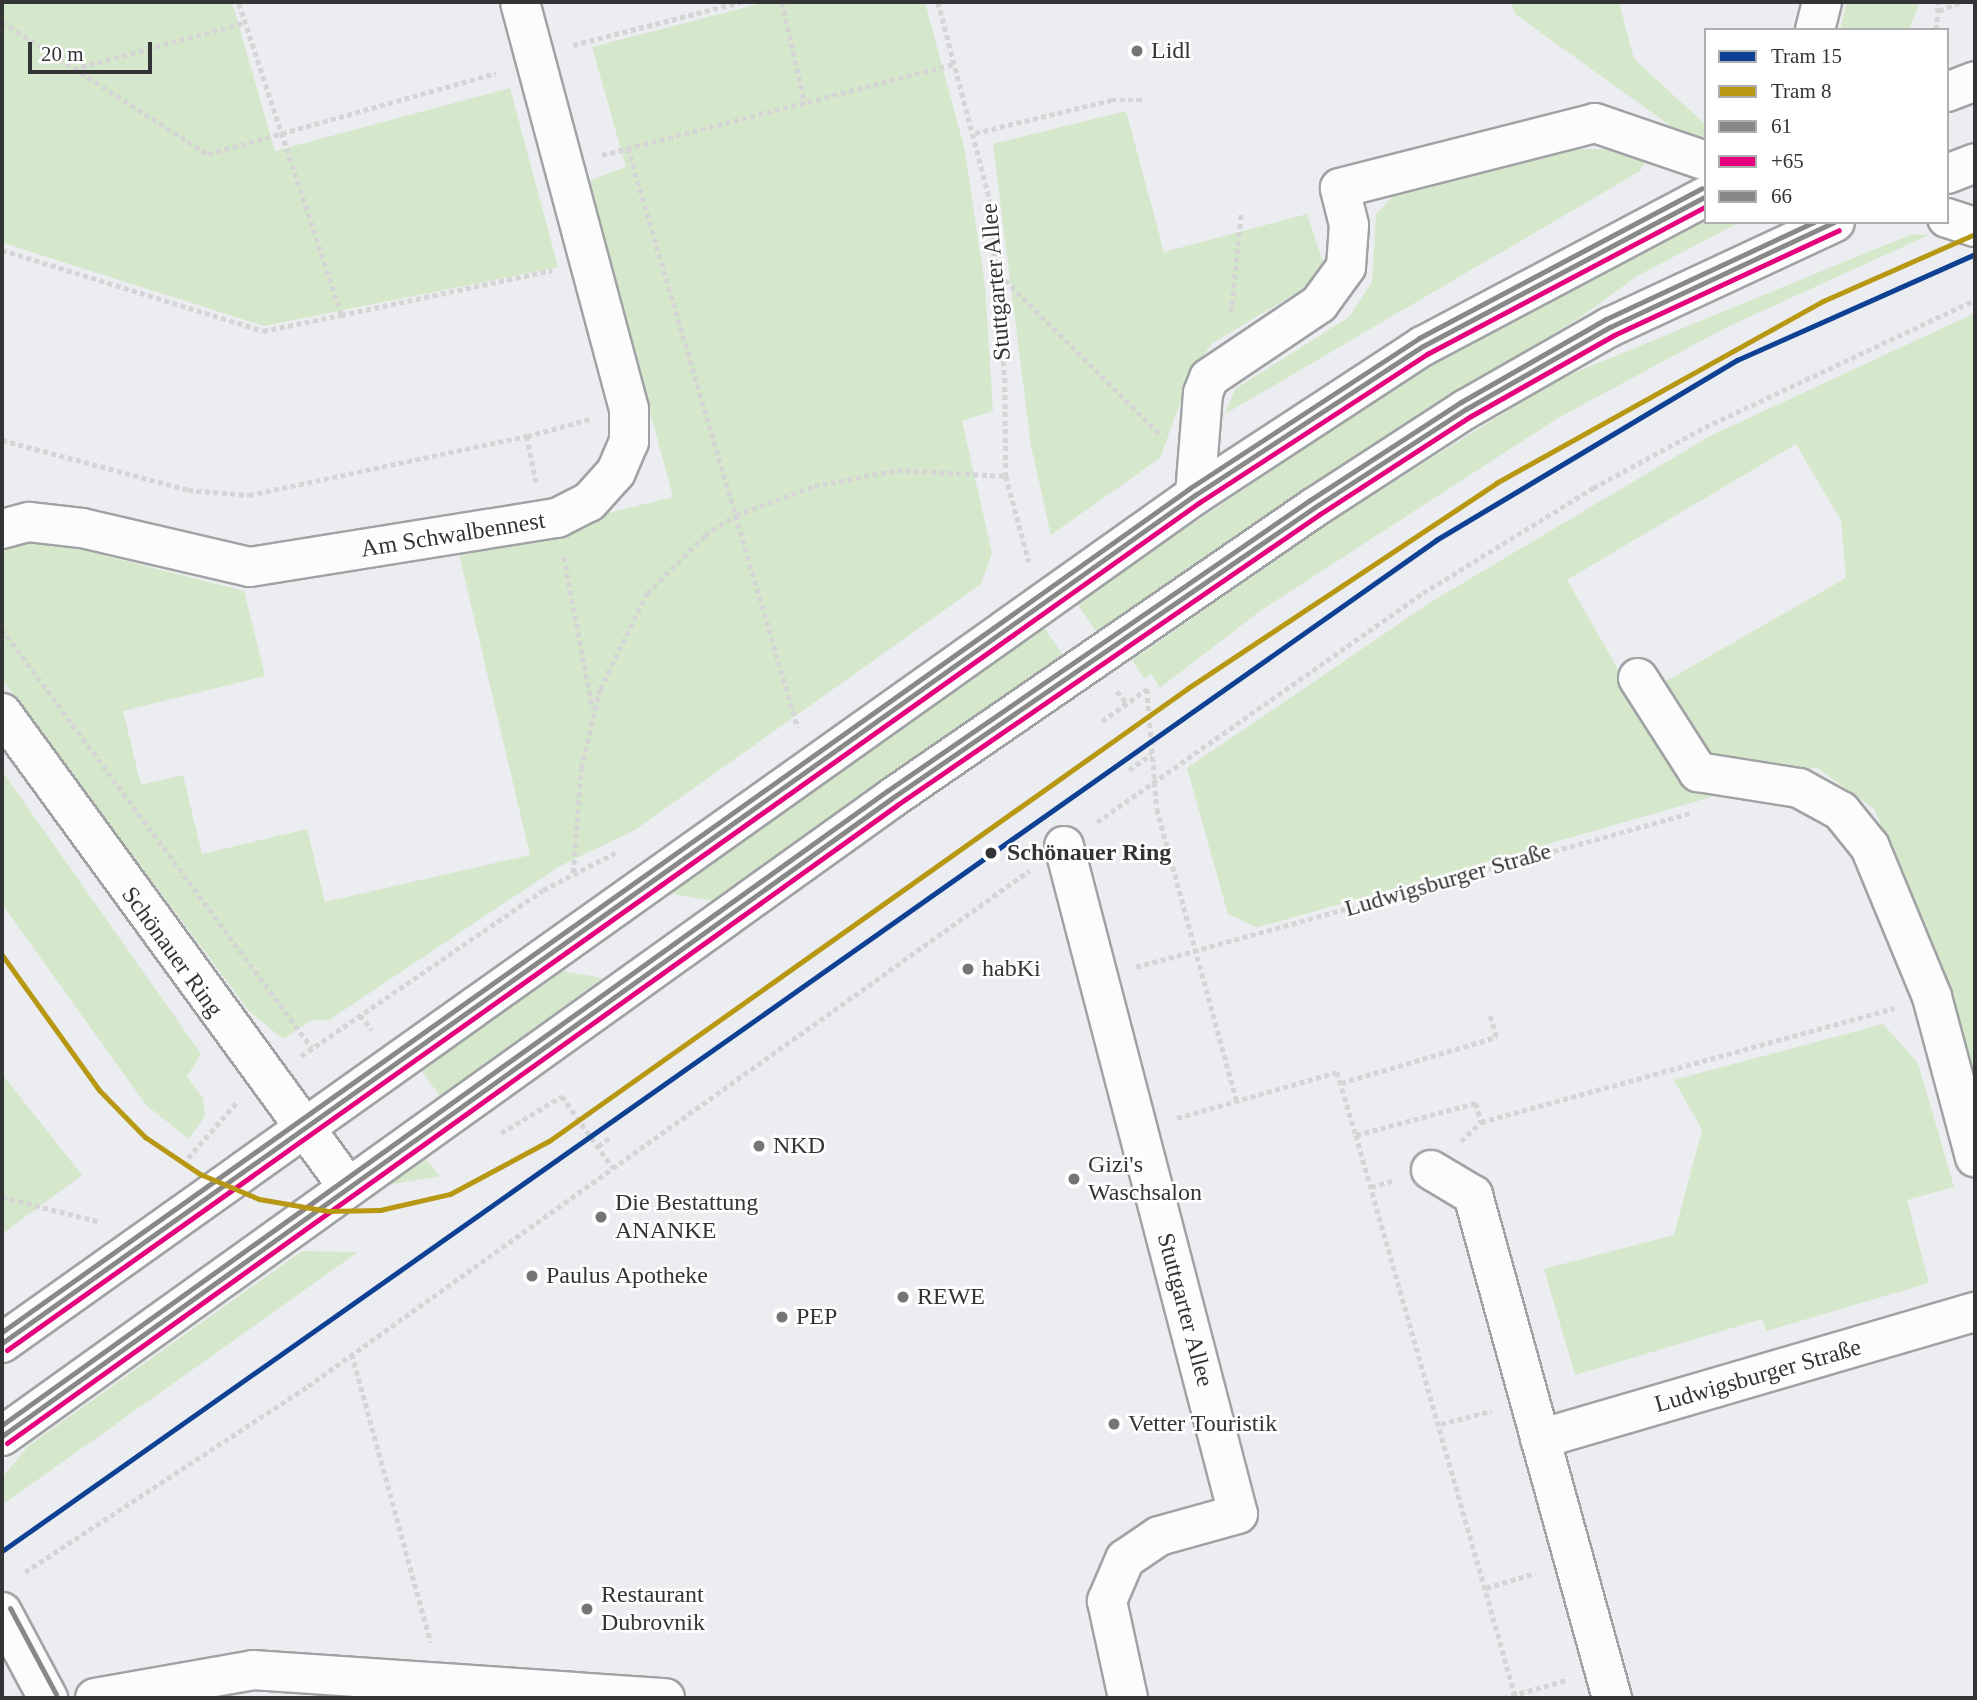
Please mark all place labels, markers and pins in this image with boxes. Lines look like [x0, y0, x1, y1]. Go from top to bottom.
place label: Lidl [1151, 37, 1191, 65]
marker: Lidl [1129, 43, 1145, 59]
place label: Schönauer Ring [1007, 839, 1172, 867]
marker: Schönauer Ring [981, 843, 1001, 863]
place label: habKi [982, 955, 1041, 983]
marker: habKi [960, 961, 976, 977]
place label: NKD [773, 1132, 825, 1160]
marker: NKD [751, 1138, 767, 1154]
place label: Gizi's Waschsalon [1088, 1151, 1202, 1207]
marker: Gizi's Waschsalon [1066, 1171, 1082, 1187]
place label: Die Bestattung ANANKE [615, 1189, 758, 1245]
marker: Die Bestattung ANANKE [593, 1209, 609, 1225]
place label: Paulus Apotheke [546, 1262, 709, 1290]
marker: Paulus Apotheke [524, 1268, 540, 1284]
place label: REWE [917, 1283, 985, 1311]
marker: REWE [895, 1289, 911, 1305]
place label: PEP [796, 1303, 837, 1331]
marker: PEP [774, 1309, 790, 1325]
place label: Vetter Touristik [1128, 1410, 1278, 1438]
marker: Vetter Touristik [1106, 1416, 1122, 1432]
place label: Restaurant Dubrovnik [601, 1581, 705, 1637]
marker: Restaurant Dubrovnik [579, 1601, 595, 1617]

